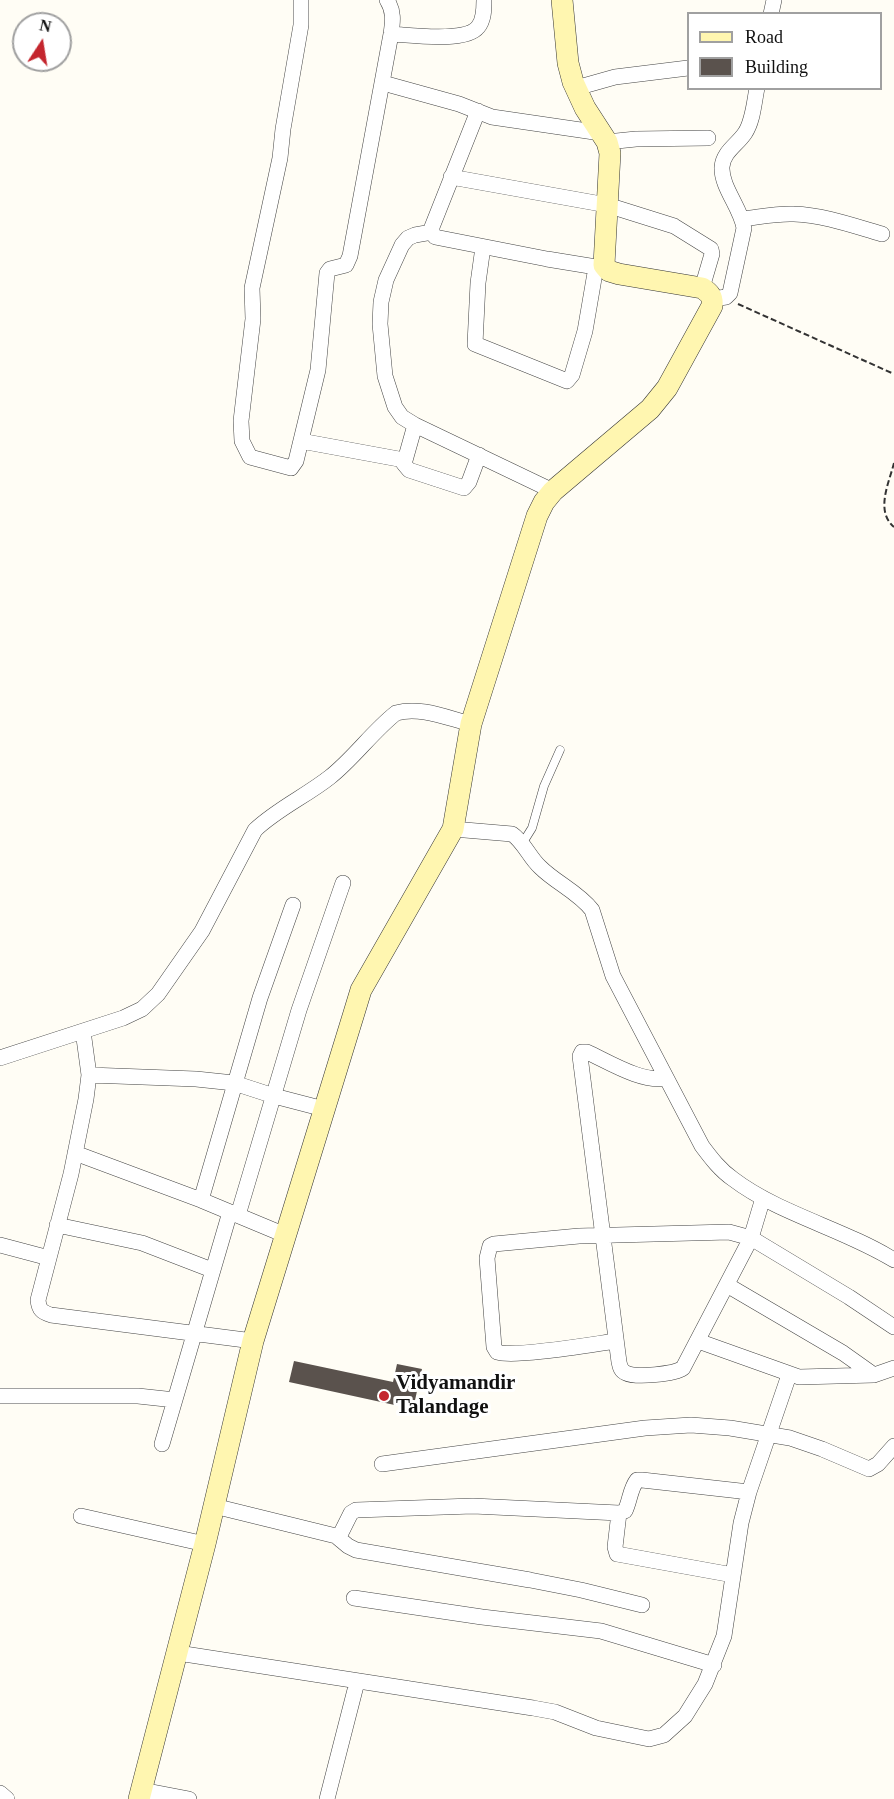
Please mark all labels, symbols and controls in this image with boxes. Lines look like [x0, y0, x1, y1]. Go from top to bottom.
north arrow [12, 12, 72, 72]
legend [687, 12, 882, 90]
text: N [38, 16, 53, 35]
text: Road [745, 27, 783, 47]
text: Building [745, 57, 808, 77]
place label: Vidyamandir Talandage [396, 1371, 515, 1421]
marker: Vidyamandir Talandage [377, 1389, 391, 1403]

